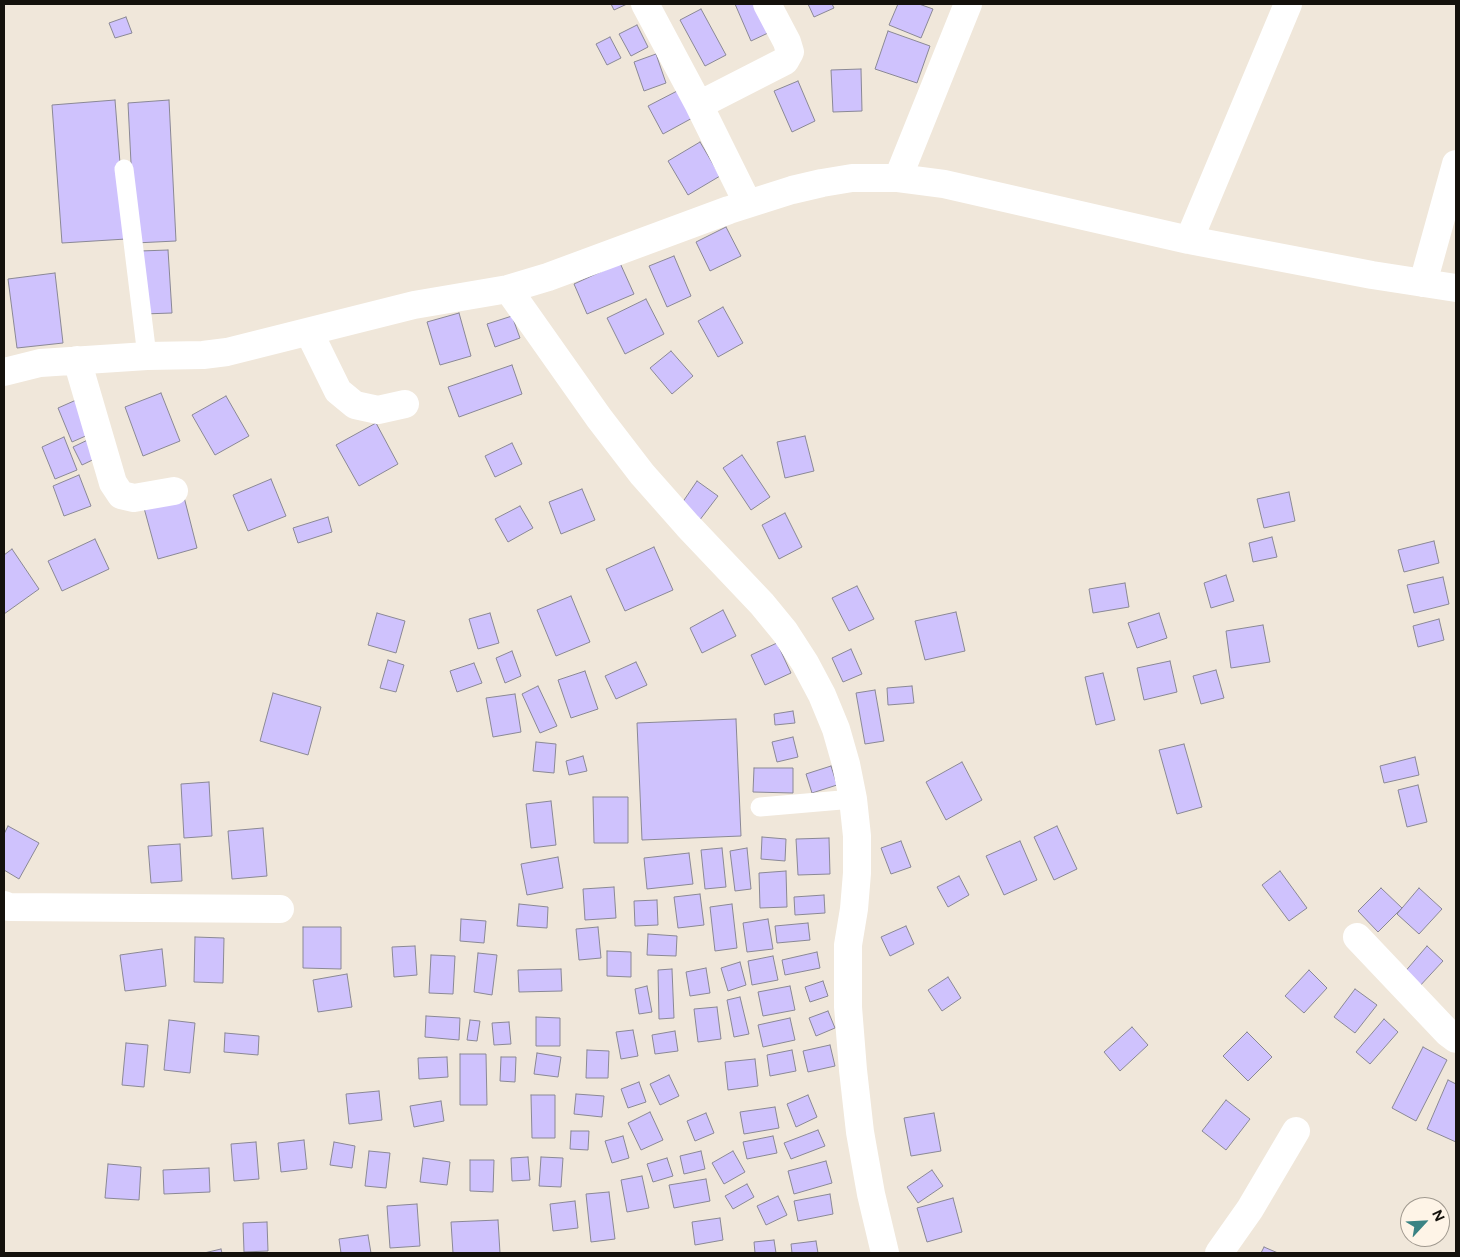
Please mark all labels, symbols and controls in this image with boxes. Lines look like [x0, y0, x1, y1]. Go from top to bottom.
north arrow [1400, 1197, 1450, 1247]
text: N [1428, 1207, 1448, 1224]

